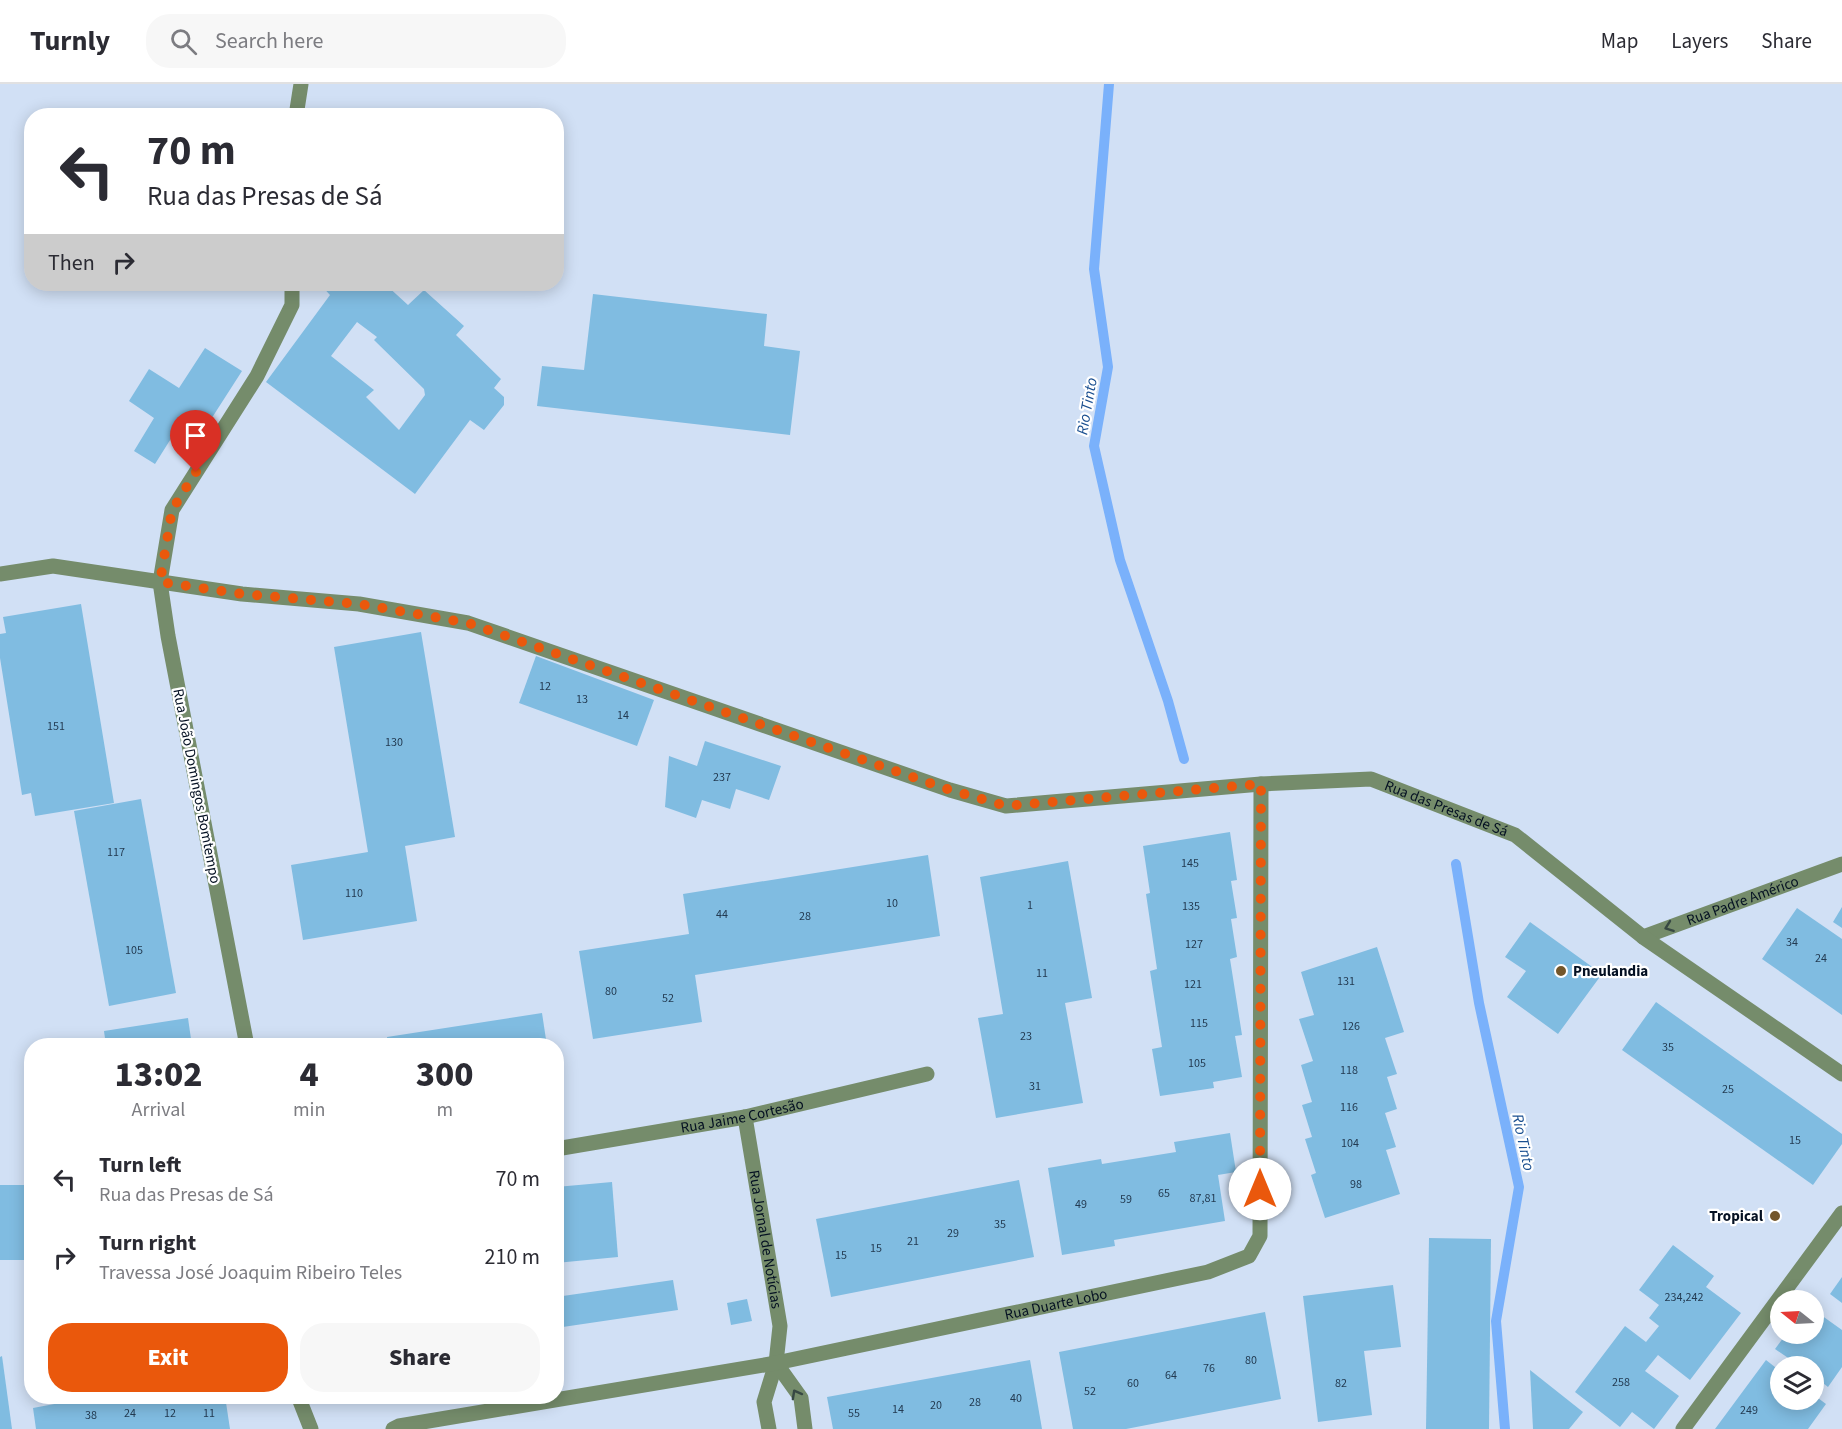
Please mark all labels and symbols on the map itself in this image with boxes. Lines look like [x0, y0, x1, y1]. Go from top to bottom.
water label: Rio Tinto [1071, 376, 1103, 436]
pin [170, 410, 221, 472]
house number: 12 [539, 678, 551, 695]
street label: Rua João Domingos Bomtempo [167, 687, 226, 885]
house number: 13 [576, 691, 588, 708]
house number: 14 [617, 707, 629, 724]
house number: 151 [47, 718, 65, 735]
house number: 130 [385, 734, 403, 751]
house number: 237 [713, 769, 731, 786]
street label: Rua das Presas de Sá [1381, 775, 1511, 842]
house number: 117 [107, 844, 125, 861]
house number: 145 [1181, 855, 1199, 872]
street label: Rua Padre Américo [1684, 871, 1802, 931]
house number: 110 [345, 885, 363, 902]
house number: 10 [886, 895, 898, 912]
house number: 1 [1027, 897, 1033, 914]
house number: 135 [1182, 898, 1200, 915]
house number: 44 [716, 906, 728, 923]
house number: 28 [799, 908, 811, 925]
one-way arrow [1664, 920, 1675, 933]
house number: 34 [1786, 934, 1798, 951]
house number: 127 [1185, 936, 1203, 953]
house number: 105 [125, 942, 143, 959]
house number: 24 [1815, 950, 1827, 967]
place label: Pneulandia [1573, 961, 1648, 982]
marker: Pneulandia [1554, 964, 1568, 978]
house number: 11 [1036, 965, 1048, 982]
house number: 131 [1337, 973, 1355, 990]
house number: 121 [1184, 976, 1202, 993]
house number: 80 [605, 983, 617, 1000]
house number: 52 [662, 990, 674, 1007]
house number: 115 [1190, 1015, 1208, 1032]
house number: 126 [1342, 1018, 1360, 1035]
house number: 23 [1020, 1028, 1032, 1045]
house number: 35 [1662, 1039, 1674, 1056]
house number: 105 [1188, 1055, 1206, 1072]
house number: 118 [1340, 1062, 1358, 1079]
house number: 31 [1029, 1078, 1041, 1095]
house number: 25 [1722, 1081, 1734, 1098]
street label: Rua Jaime Cortesão [679, 1094, 806, 1139]
house number: 116 [1340, 1099, 1358, 1116]
water label: Rio Tinto [1506, 1112, 1540, 1173]
house number: 15 [1789, 1132, 1801, 1149]
house number: 104 [1341, 1135, 1359, 1152]
position arrow [1228, 1157, 1292, 1221]
street label: Rua Jornal de Notícias [743, 1169, 787, 1310]
house number: 98 [1350, 1176, 1362, 1193]
house number: 65 [1158, 1185, 1170, 1202]
house number: 87,81 [1190, 1190, 1216, 1207]
house number: 59 [1120, 1191, 1132, 1208]
house number: 49 [1075, 1196, 1087, 1213]
place label: Tropical [1709, 1206, 1764, 1227]
marker: Tropical [1768, 1209, 1782, 1223]
house number: 35 [994, 1216, 1006, 1233]
house number: 29 [947, 1225, 959, 1242]
house number: 21 [907, 1233, 919, 1250]
house number: 15 [870, 1240, 882, 1257]
house number: 15 [835, 1247, 847, 1264]
street label: Rua Duarte Lobo [1003, 1283, 1109, 1326]
house number: 234,242 [1665, 1289, 1703, 1306]
north arrow [1770, 1290, 1824, 1344]
house number: 80 [1245, 1352, 1257, 1369]
house number: 76 [1203, 1360, 1215, 1377]
house number: 64 [1165, 1367, 1177, 1384]
house number: 258 [1612, 1374, 1630, 1391]
house number: 60 [1127, 1375, 1139, 1392]
house number: 82 [1335, 1375, 1347, 1392]
house number: 52 [1084, 1383, 1096, 1400]
one-way arrow [792, 1389, 804, 1400]
house number: 40 [1010, 1390, 1022, 1407]
house number: 28 [969, 1394, 981, 1411]
house number: 20 [930, 1397, 942, 1414]
house number: 14 [892, 1401, 904, 1418]
house number: 249 [1740, 1402, 1758, 1419]
house number: 24 [124, 1405, 136, 1422]
house number: 12 [164, 1405, 176, 1422]
house number: 11 [203, 1405, 215, 1422]
house number: 55 [848, 1405, 860, 1422]
house number: 38 [85, 1407, 97, 1424]

